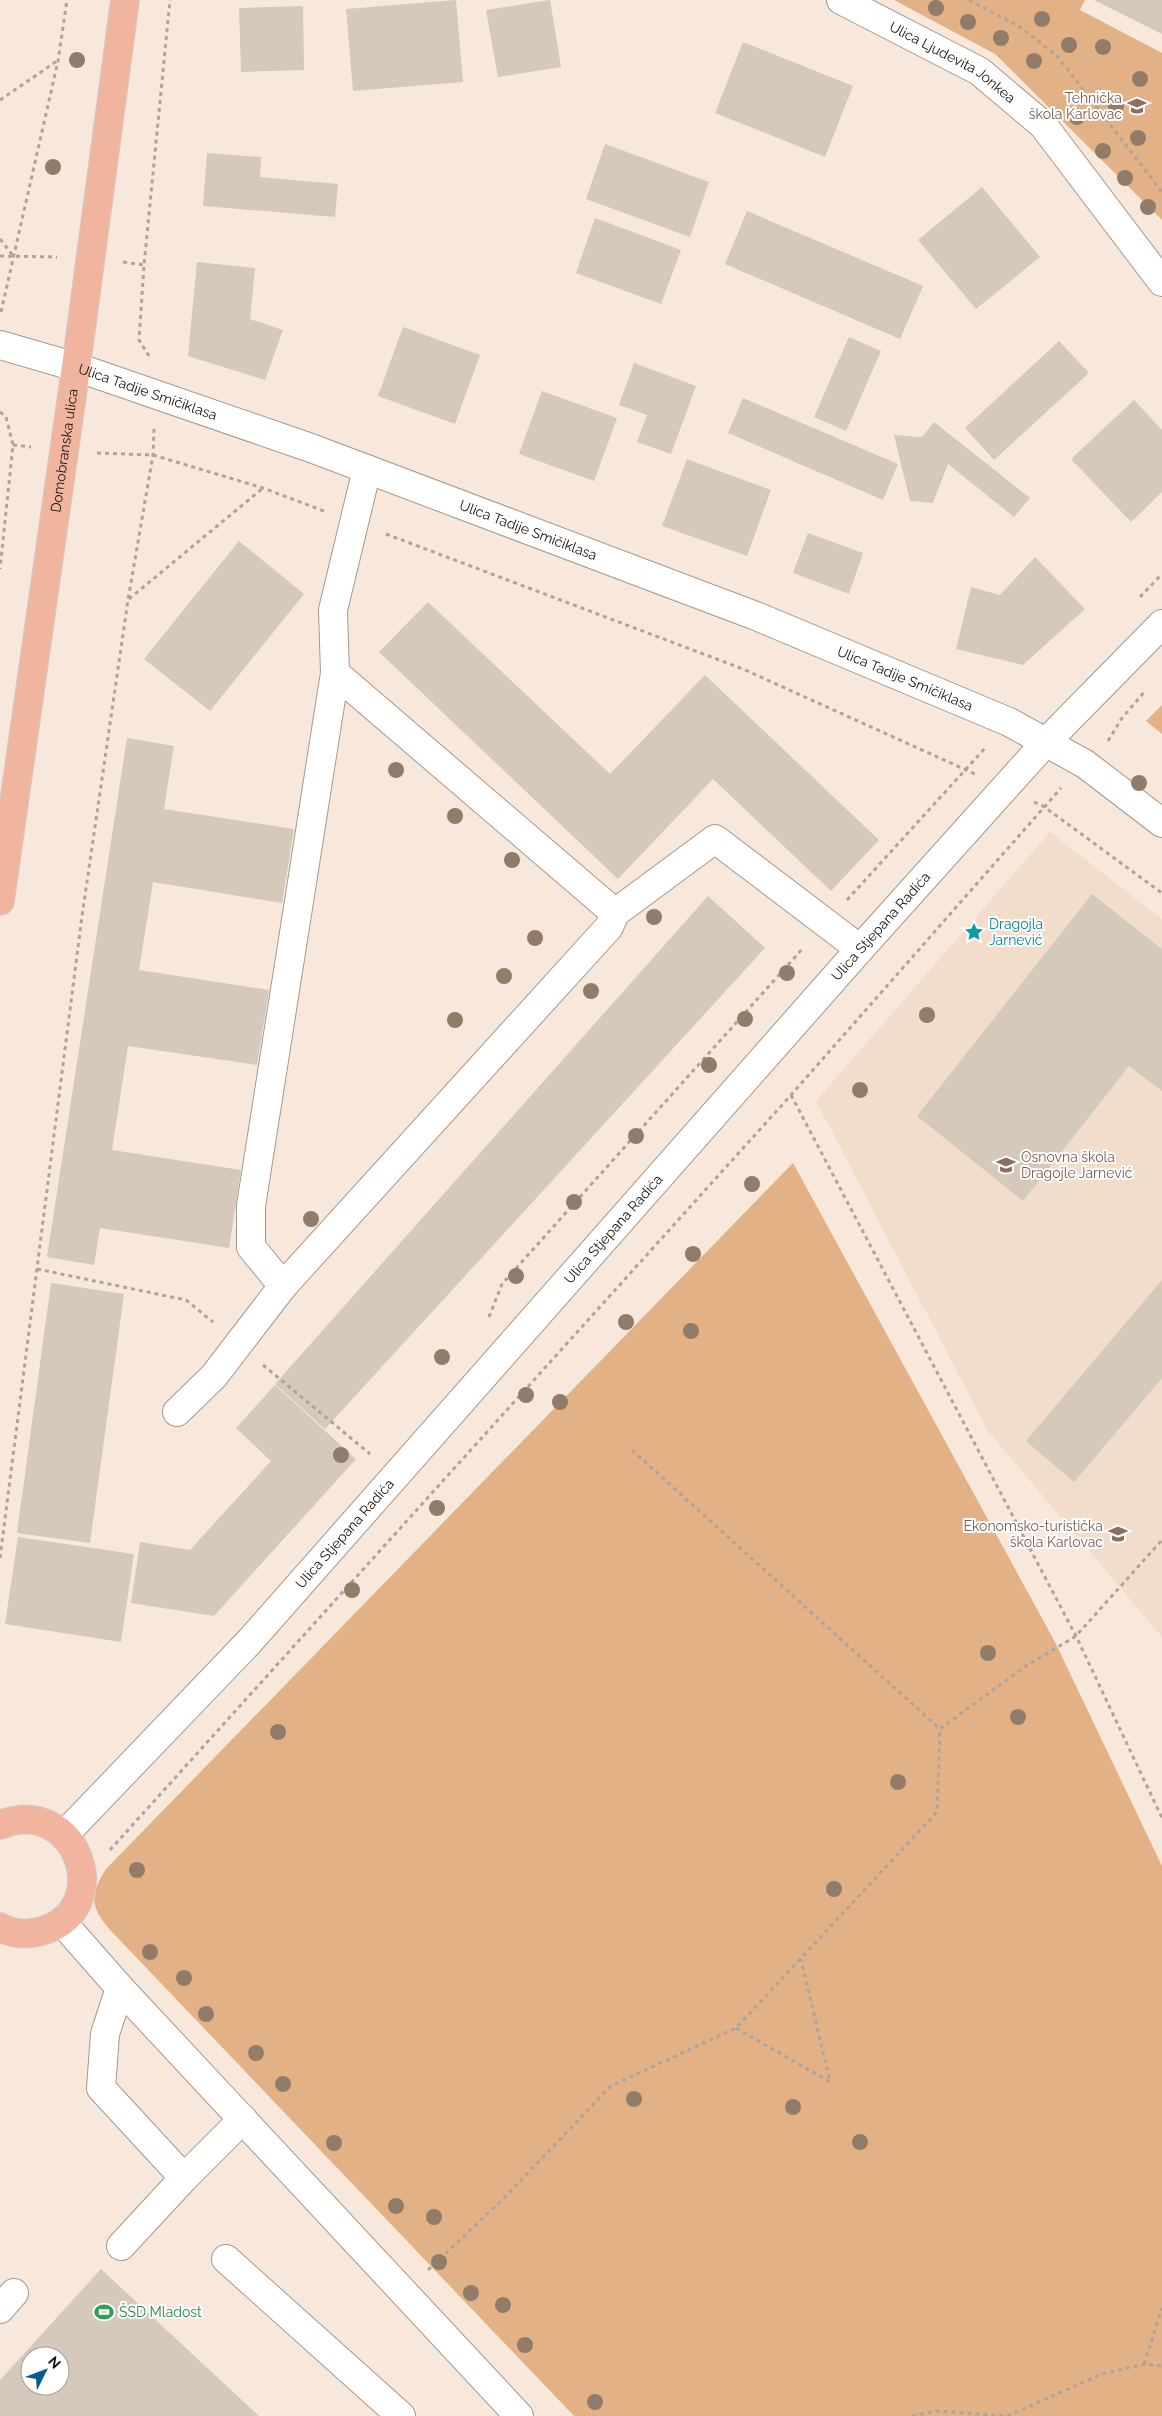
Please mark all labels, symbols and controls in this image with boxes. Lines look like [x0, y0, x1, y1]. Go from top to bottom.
street label: Ulica Ljudevita Jonkea [887, 18, 1019, 106]
place label: Tehnička škola Karlovac [1029, 90, 1122, 122]
school or university icon: Tehnička škola Karlovac [1126, 95, 1148, 117]
street label: Ulica Tadije Smičiklasa [76, 360, 219, 423]
street label: Domobranska ulica [47, 388, 81, 513]
street label: Ulica Tadije Smičiklasa [457, 497, 599, 563]
street label: Ulica Tadije Smičiklasa [835, 643, 975, 714]
street label: Ulica Stjepana Radića [828, 869, 933, 984]
place label: Dragojla Jarnević [989, 916, 1043, 948]
place icon: Dragojla Jarnević [963, 921, 985, 943]
place label: Osnovna škola Dragojle Jarnević [1021, 1149, 1133, 1181]
school or university icon: Osnovna škola Dragojle Jarnević [995, 1154, 1017, 1176]
street label: Ulica Stjepana Radića [561, 1171, 666, 1287]
street label: Ulica Stjepana Radića [292, 1476, 397, 1591]
place label: Ekonomsko-turistička škola Karlovac [964, 1518, 1103, 1550]
school or university icon: Ekonomsko-turistička škola Karlovac [1107, 1523, 1129, 1545]
sports icon: ŠSD Mladost [93, 2301, 115, 2323]
place label: ŠSD Mladost [119, 2302, 202, 2320]
north arrow [20, 2346, 70, 2396]
text: N [45, 2353, 64, 2372]

